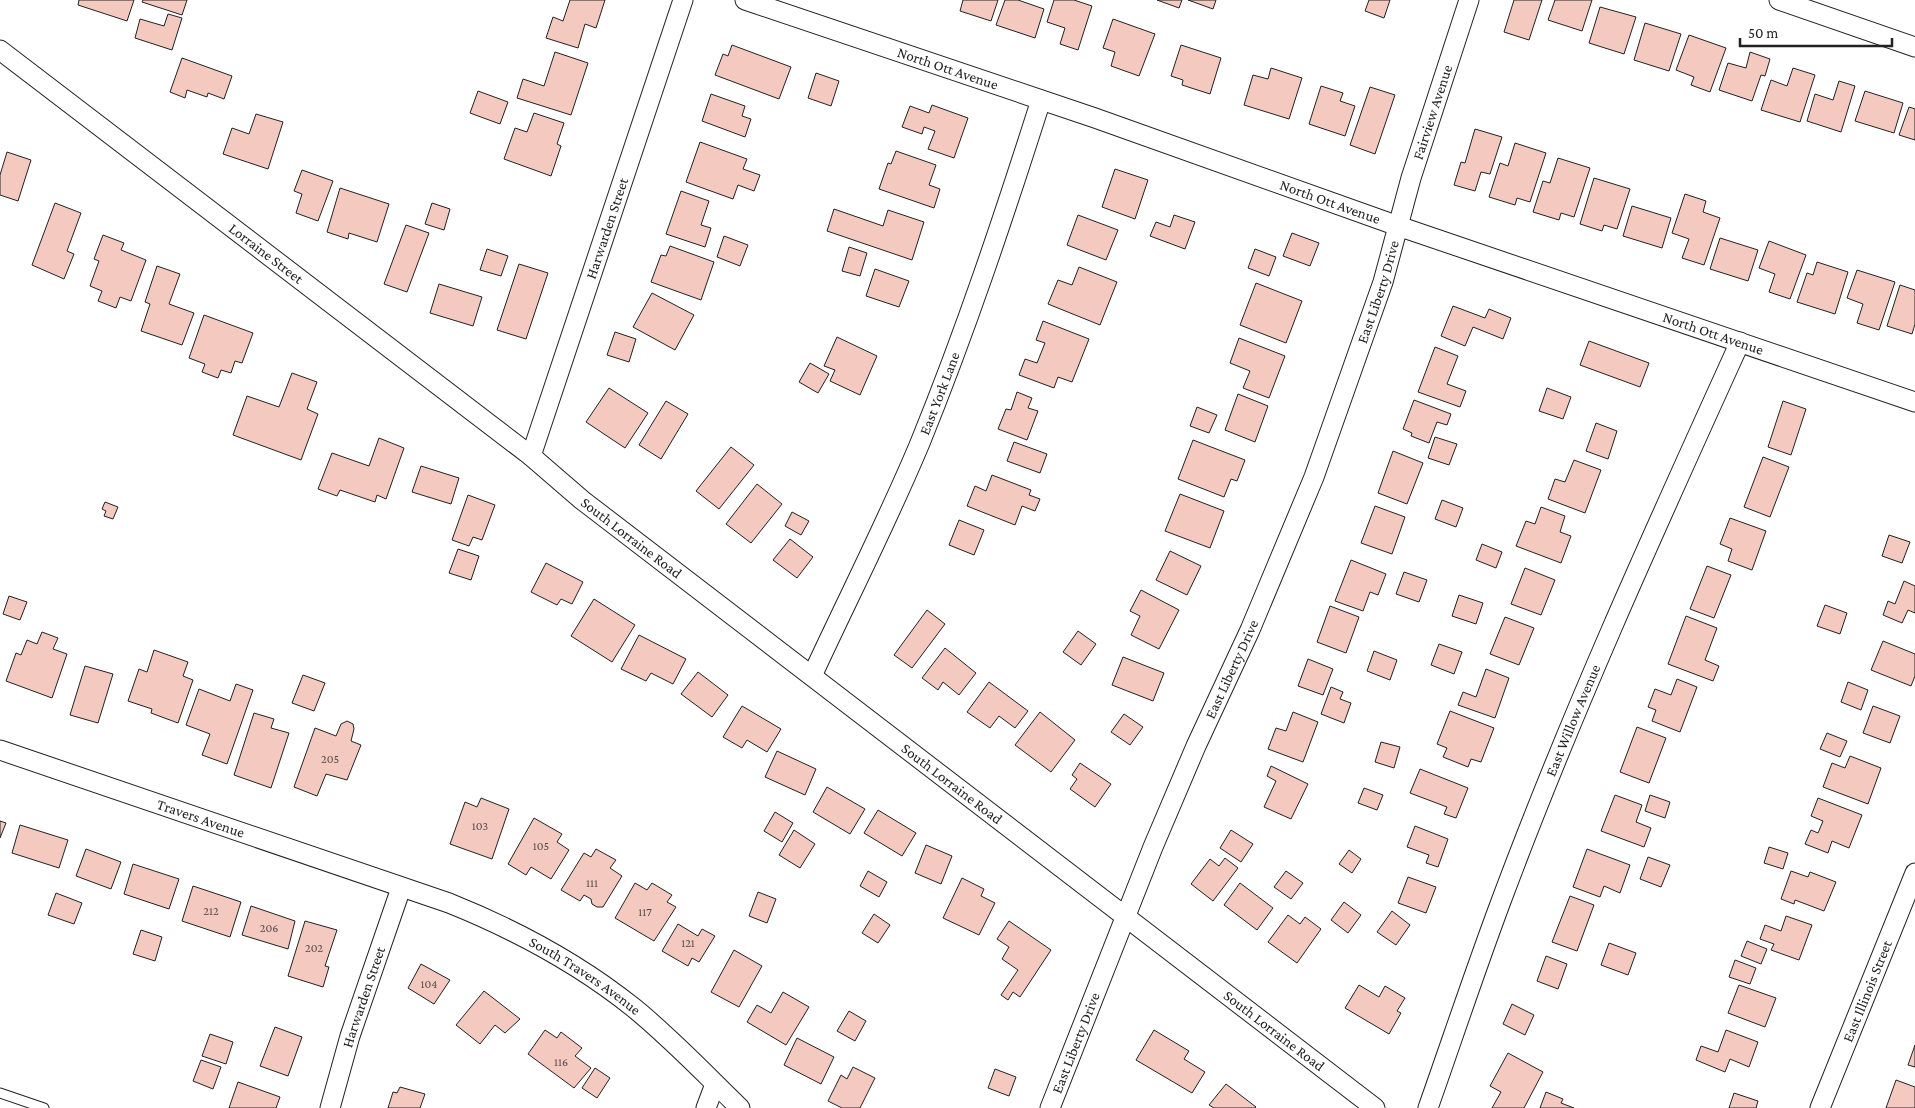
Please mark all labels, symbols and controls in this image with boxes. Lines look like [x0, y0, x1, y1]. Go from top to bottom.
scale bar [1740, 15, 1892, 47]
text: 50 m [1748, 25, 1778, 41]
street label: North Ott Avenue [895, 44, 1001, 93]
street label: Fairview Avenue [1410, 62, 1456, 162]
street label: Harwarden Street [583, 175, 632, 281]
street label: North Ott Avenue [1278, 177, 1383, 227]
street label: Lorraine Street [226, 220, 307, 287]
street label: East Liberty Drive [1354, 238, 1402, 346]
street label: North Ott Avenue [1661, 309, 1766, 358]
street label: East York Lane [916, 349, 963, 437]
street label: South Lorraine Road [578, 494, 685, 582]
street label: East Liberty Drive [1202, 617, 1261, 721]
street label: East Willow Avenue [1543, 662, 1604, 779]
street label: South Lorraine Road [899, 740, 1006, 827]
house number: 205 [321, 752, 339, 766]
street label: Travers Avenue [155, 796, 247, 841]
house number: 103 [472, 819, 488, 833]
house number: 105 [533, 839, 549, 853]
house number: 111 [586, 876, 598, 890]
house number: 212 [203, 904, 219, 918]
house number: 117 [638, 905, 652, 919]
house number: 206 [260, 921, 278, 935]
street label: South Travers Avenue [527, 933, 644, 1018]
house number: 121 [681, 936, 695, 950]
street label: East Illinois Street [1839, 937, 1895, 1044]
house number: 202 [305, 941, 323, 955]
street label: Harwarden Street [339, 943, 389, 1049]
house number: 104 [421, 977, 437, 991]
street label: South Lorraine Road [1221, 987, 1328, 1074]
street label: East Liberty Drive [1049, 990, 1103, 1096]
house number: 116 [554, 1055, 568, 1069]

